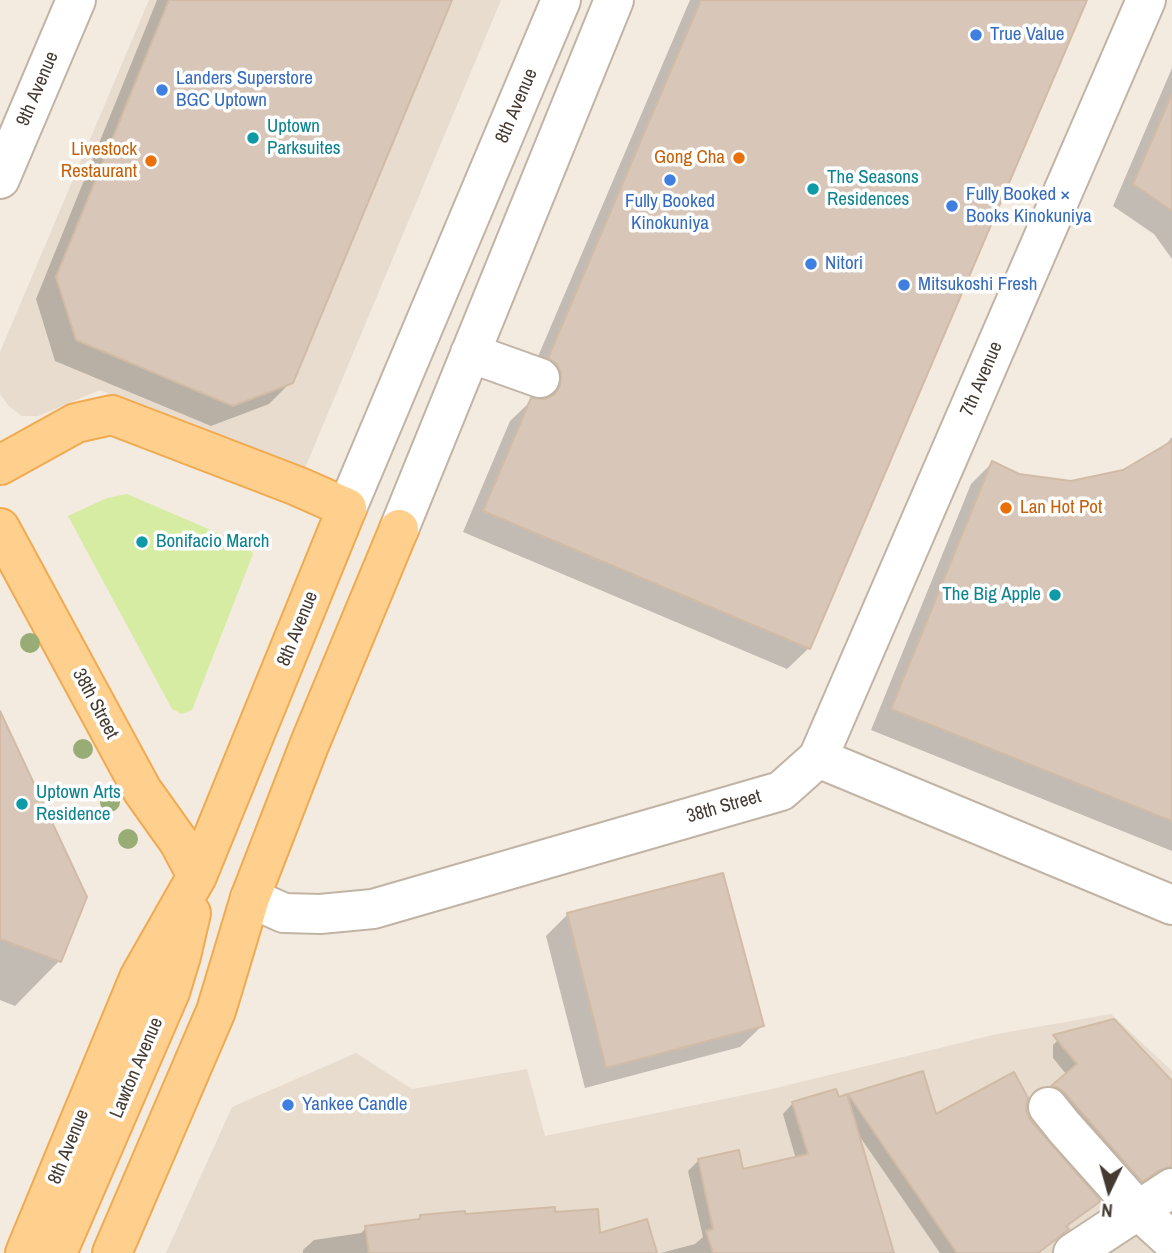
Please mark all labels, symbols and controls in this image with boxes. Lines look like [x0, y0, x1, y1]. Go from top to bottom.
place label: True Value [990, 24, 1064, 46]
marker: True Value [968, 27, 984, 43]
street label: 9th Avenue [12, 48, 64, 130]
street label: 8th Avenue [491, 65, 543, 147]
place label: Landers Superstore BGC Uptown [176, 68, 313, 112]
marker: Landers Superstore BGC Uptown [154, 82, 170, 98]
place label: Uptown Parksuites [267, 116, 341, 160]
marker: Uptown Parksuites [245, 130, 261, 146]
place label: Livestock Restaurant [61, 139, 137, 183]
place label: Gong Cha [654, 147, 725, 169]
marker: Gong Cha [731, 150, 747, 166]
marker: Livestock Restaurant [143, 153, 159, 169]
place label: The Seasons Residences [827, 167, 919, 211]
marker: Fully Booked Kinokuniya [662, 172, 678, 188]
marker: The Seasons Residences [805, 181, 821, 197]
place label: Fully Booked × Books Kinokuniya [966, 184, 1092, 228]
place label: Fully Booked Kinokuniya [625, 191, 715, 235]
marker: Fully Booked × Books Kinokuniya [944, 198, 960, 214]
place label: Nitori [825, 253, 863, 275]
marker: Nitori [803, 256, 819, 272]
place label: Mitsukoshi Fresh [918, 274, 1037, 296]
marker: Mitsukoshi Fresh [896, 277, 912, 293]
street label: 7th Avenue [956, 338, 1008, 420]
place label: Lan Hot Pot [1020, 497, 1102, 519]
marker: Lan Hot Pot [998, 500, 1014, 516]
place label: Bonifacio March [156, 531, 269, 553]
marker: Bonifacio March [134, 534, 150, 550]
place label: The Big Apple [942, 584, 1041, 606]
marker: The Big Apple [1047, 587, 1063, 603]
street label: 8th Avenue [273, 588, 323, 670]
street label: 38th Street [67, 665, 123, 743]
place label: Uptown Arts Residence [36, 782, 121, 826]
street label: 38th Street [684, 786, 764, 828]
marker: Uptown Arts Residence [14, 796, 30, 812]
street label: Lawton Avenue [106, 1014, 168, 1122]
place label: Yankee Candle [302, 1094, 407, 1116]
marker: Yankee Candle [280, 1097, 296, 1113]
street label: 8th Avenue [44, 1106, 94, 1188]
north arrow [1074, 1155, 1144, 1225]
text: N [1100, 1197, 1114, 1224]

